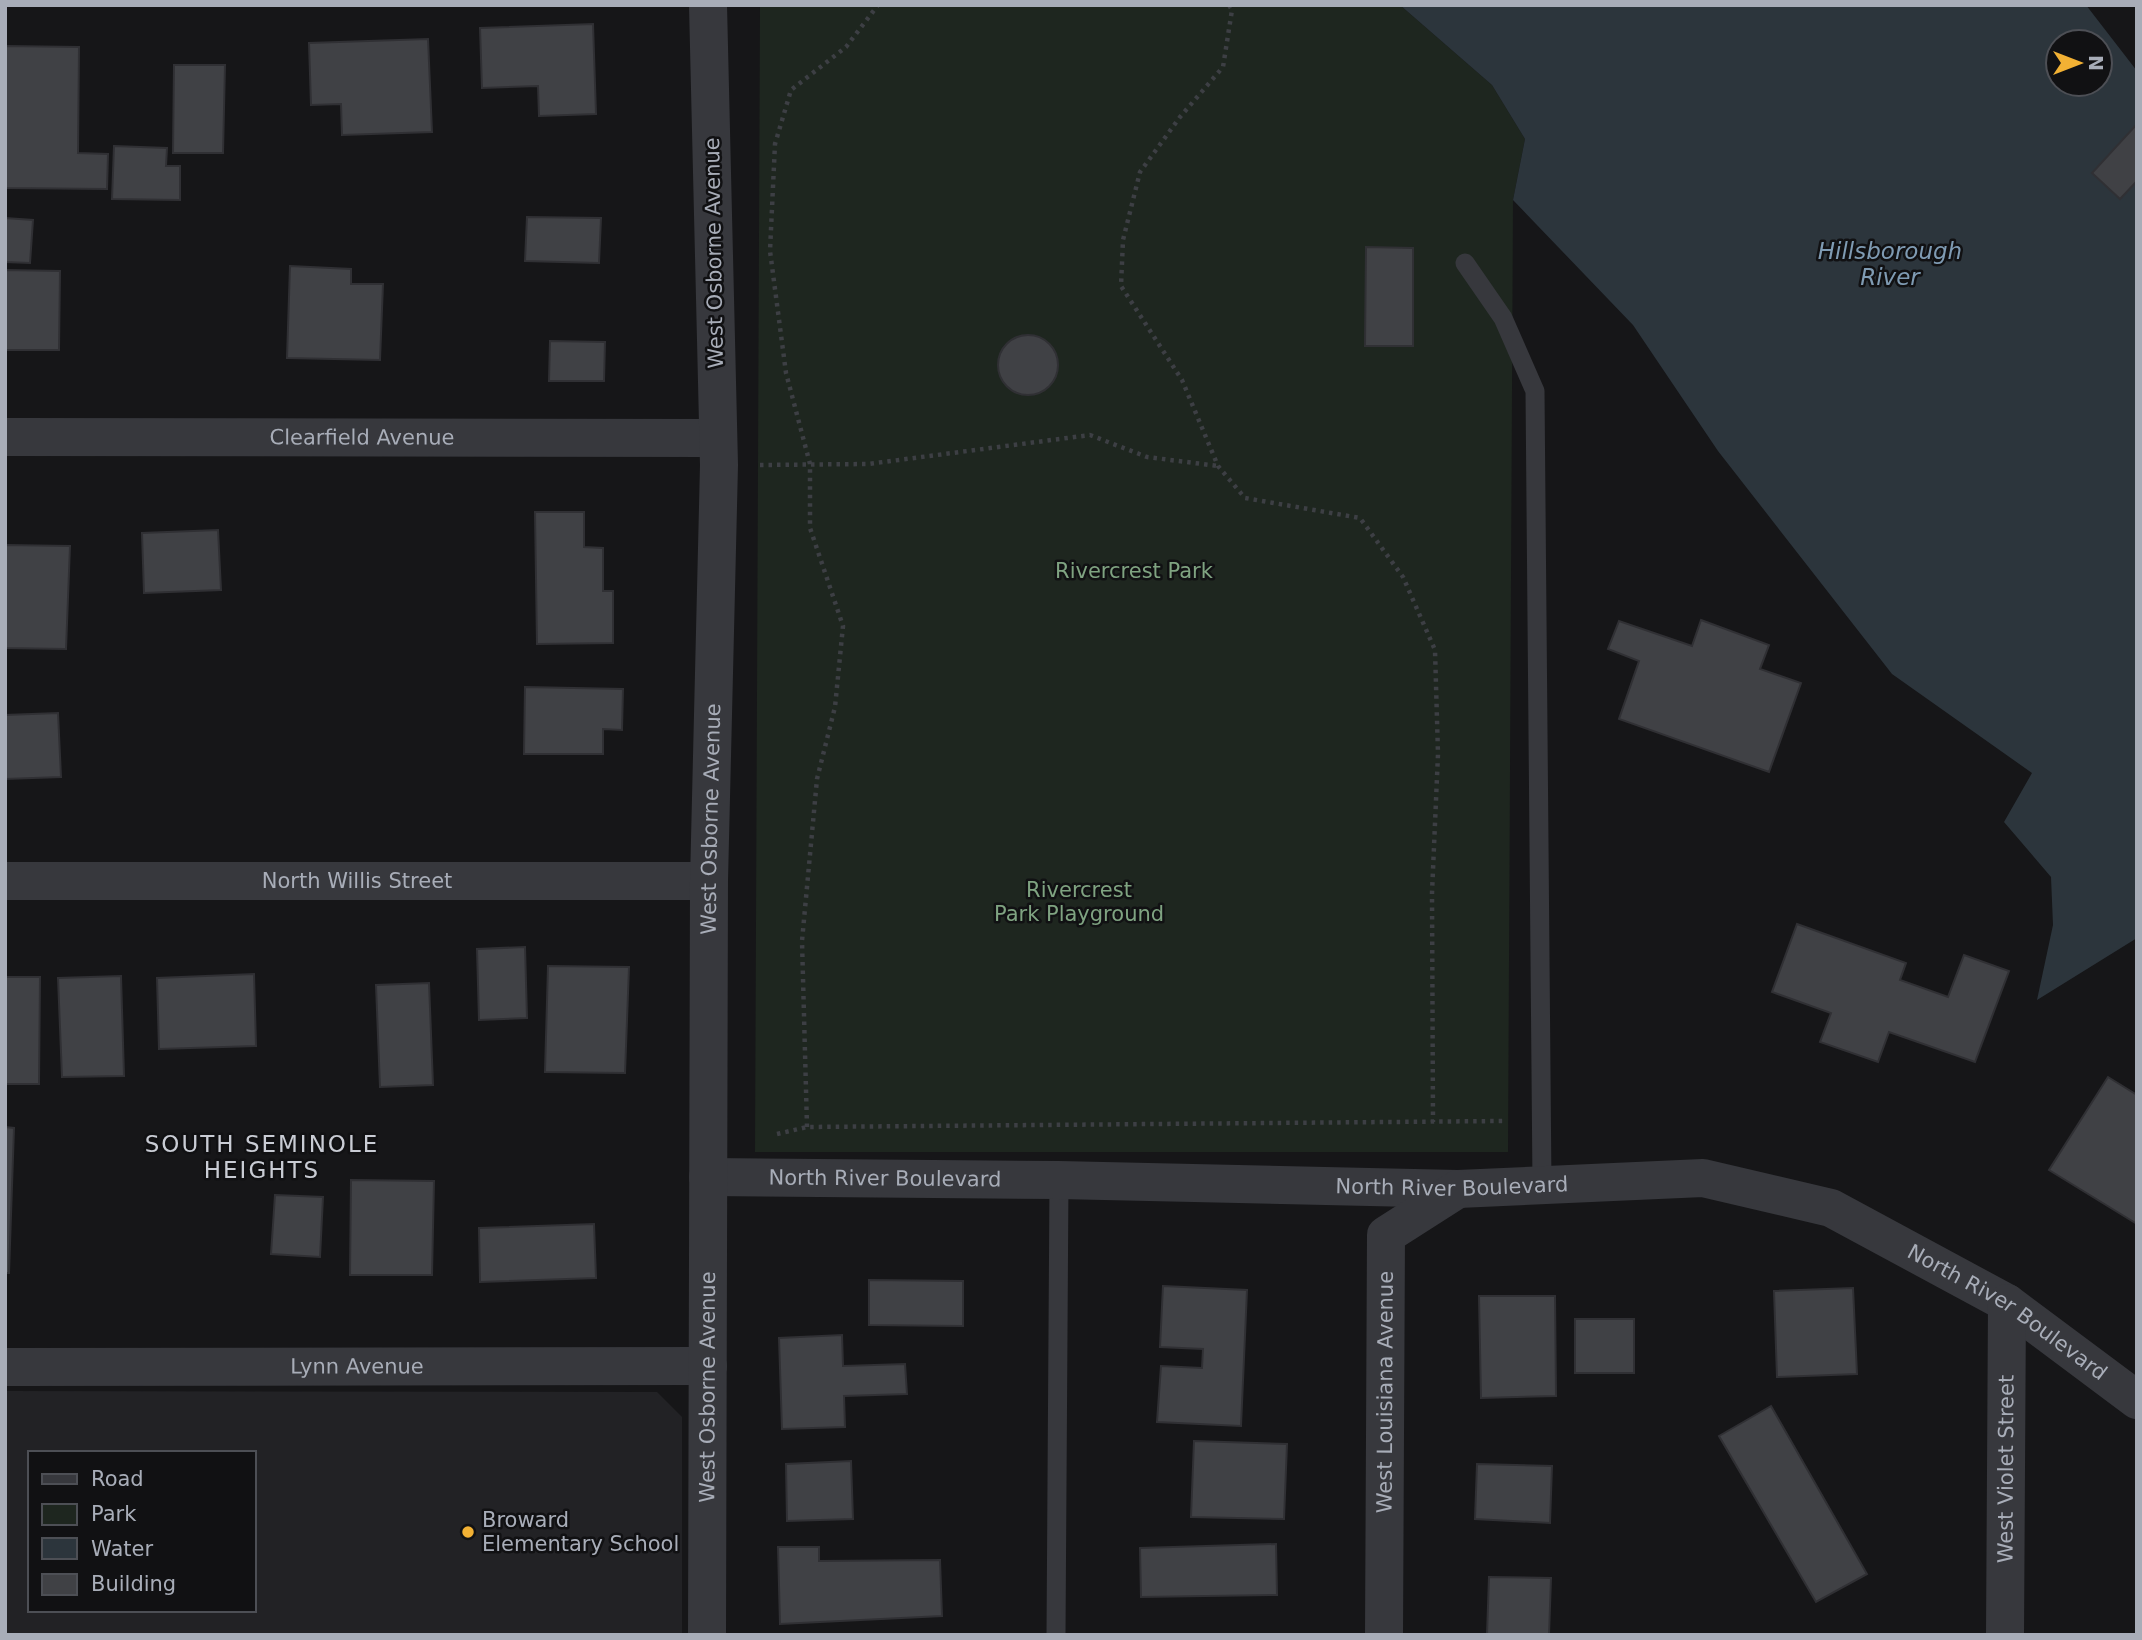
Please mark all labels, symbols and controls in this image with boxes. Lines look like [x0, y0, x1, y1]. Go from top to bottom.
north arrow [2044, 28, 2114, 98]
text: N [2085, 55, 2107, 71]
street label: West Osborne Avenue [700, 137, 728, 369]
water label: Hillsborough River [1818, 238, 1962, 290]
street label: Clearfield Avenue [269, 425, 455, 450]
park label: Rivercrest Park [1055, 559, 1214, 583]
street label: West Osborne Avenue [697, 703, 725, 935]
street label: North Willis Street [262, 869, 452, 893]
park label: Rivercrest Park Playground [994, 878, 1164, 926]
district label: SOUTH SEMINOLE HEIGHTS [145, 1131, 379, 1183]
street label: North River Boulevard [768, 1166, 1002, 1192]
street label: North River Boulevard [1335, 1172, 1569, 1201]
street label: North River Boulevard [1903, 1240, 2112, 1385]
street label: West Osborne Avenue [695, 1271, 720, 1503]
street label: West Louisiana Avenue [1373, 1271, 1398, 1513]
street label: Lynn Avenue [290, 1354, 424, 1379]
street label: West Violet Street [1993, 1375, 2019, 1563]
legend [28, 1451, 256, 1612]
text: Road [91, 1467, 144, 1491]
text: Park [91, 1502, 137, 1526]
place label: Broward Elementary School [482, 1508, 679, 1556]
marker: Broward Elementary School [460, 1524, 476, 1540]
text: Water [91, 1537, 153, 1561]
text: Building [91, 1572, 176, 1596]

